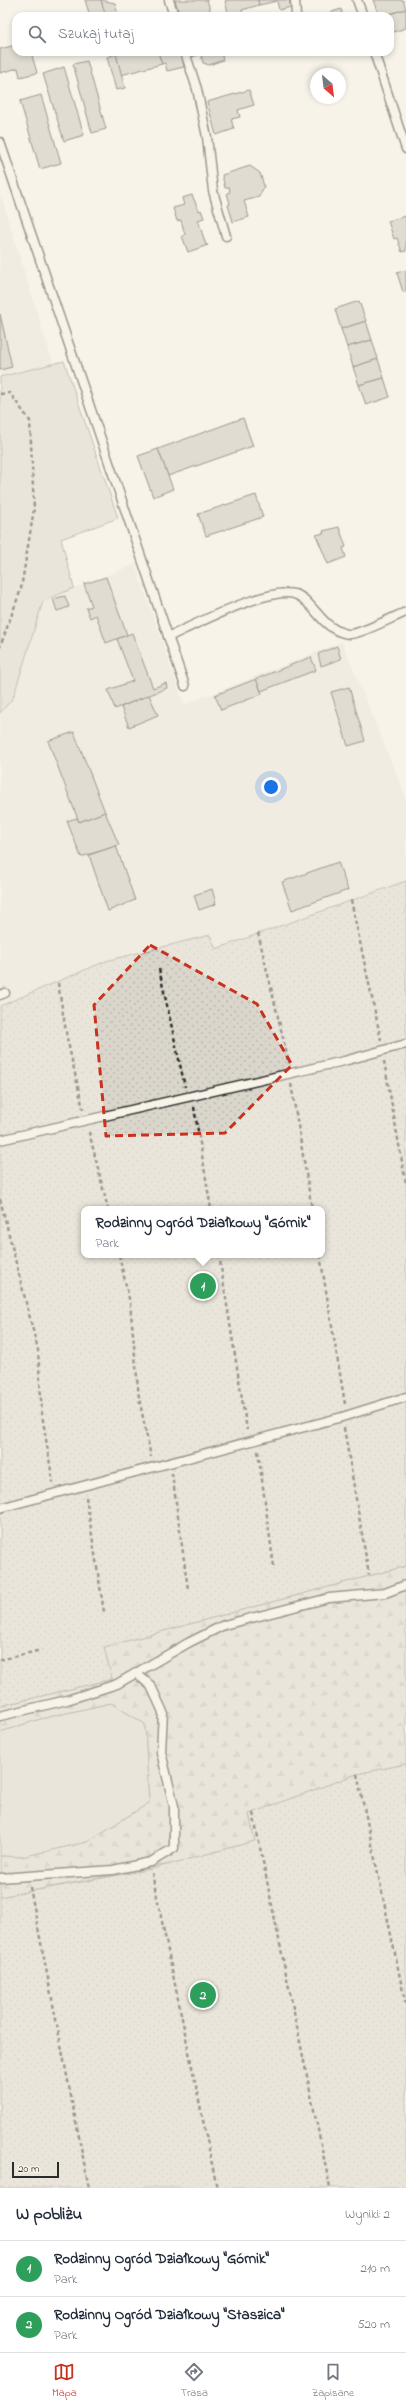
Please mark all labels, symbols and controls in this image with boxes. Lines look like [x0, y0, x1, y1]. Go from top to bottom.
search box [12, 12, 394, 56]
icon: search [26, 23, 48, 45]
text: Szukaj tutaj [58, 23, 134, 45]
north arrow [310, 68, 346, 104]
your location [261, 777, 281, 797]
popup [81, 1206, 325, 1258]
text: Rodzinny Ogród Działkowy "Górnik" [96, 1212, 311, 1234]
text: Park [96, 1234, 119, 1253]
pin: 1 [190, 1271, 216, 1301]
pin: 2 [190, 1980, 216, 2010]
scale bar [12, 2160, 59, 2179]
text: 20 m [18, 2161, 40, 2177]
text: W pobliżu [16, 2202, 82, 2227]
text: Wyniki: 2 [345, 2205, 390, 2224]
text: Rodzinny Ogród Działkowy "Górnik" [54, 2248, 269, 2270]
text: 1 [27, 2259, 31, 2278]
text: 210 m [360, 2259, 390, 2278]
text: Park [54, 2270, 78, 2289]
text: Rodzinny Ogród Działkowy "Staszica" [54, 2304, 285, 2326]
text: 2 [26, 2315, 32, 2334]
text: 520 m [357, 2315, 390, 2334]
text: Park [54, 2326, 78, 2345]
tab: Mapa [52, 2361, 77, 2401]
tab: Trasa [181, 2361, 208, 2401]
tab: Zapisane [312, 2361, 354, 2401]

